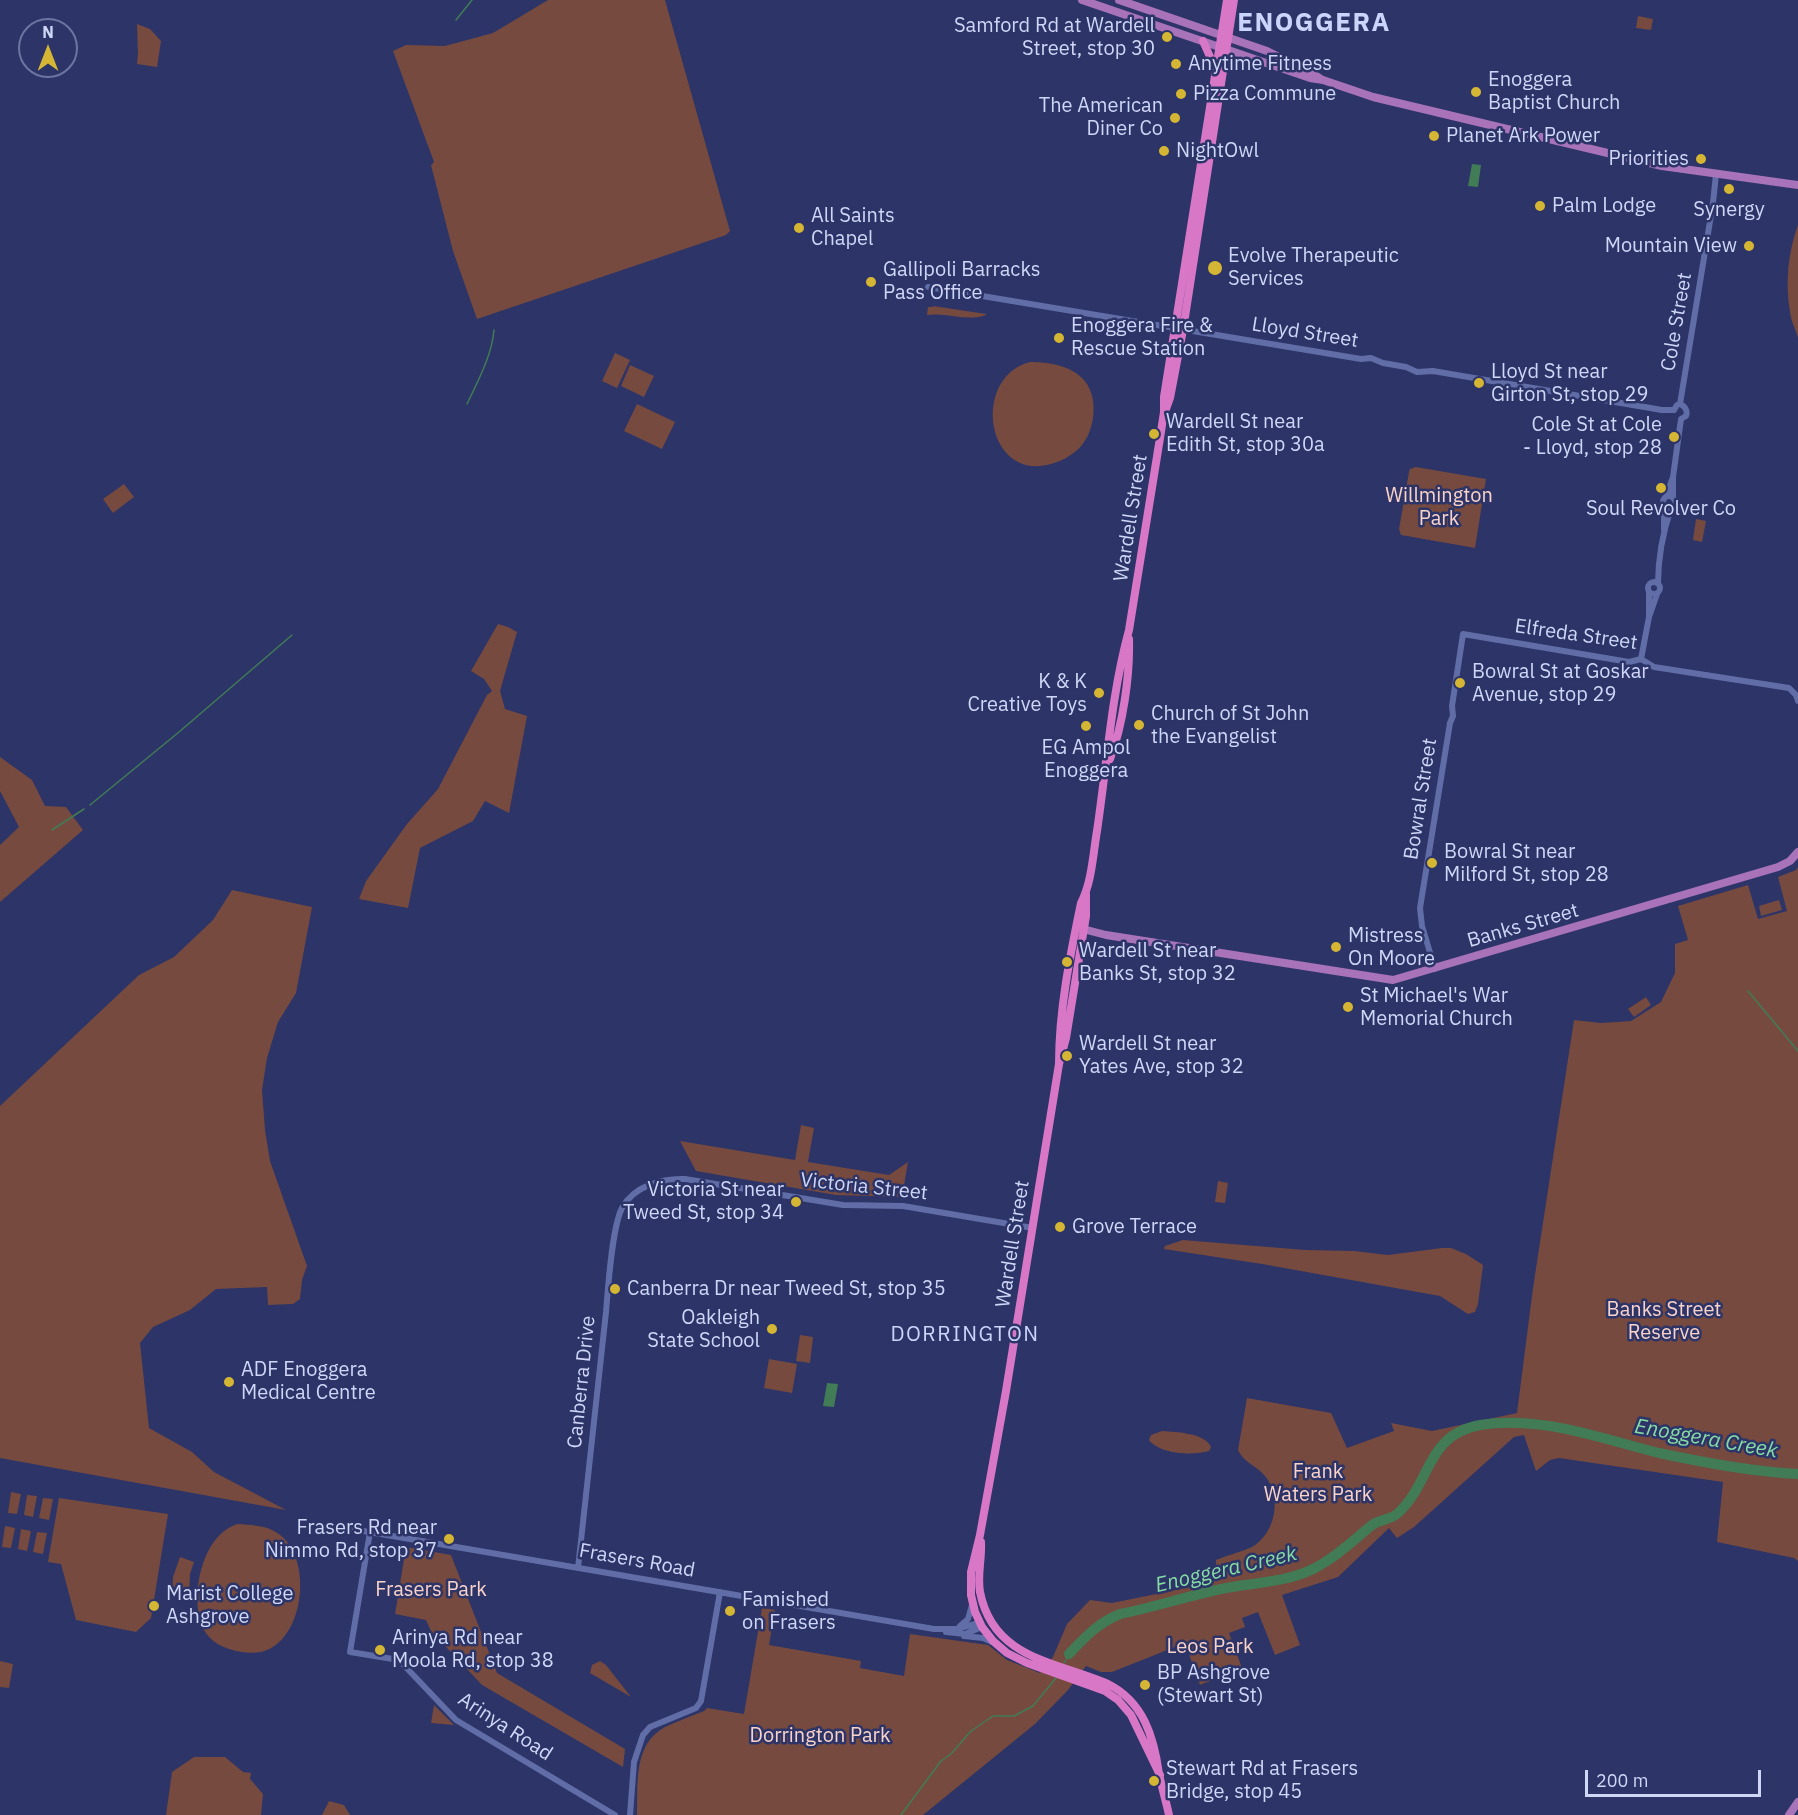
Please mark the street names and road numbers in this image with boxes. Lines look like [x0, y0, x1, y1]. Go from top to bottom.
street label: Cole Street [1657, 271, 1697, 373]
street label: Lloyd Street [1250, 313, 1360, 353]
street label: Wardell Street [1109, 453, 1153, 583]
street label: Elfreda Street [1513, 615, 1639, 655]
street label: Bowral Street [1400, 737, 1442, 861]
street label: Banks Street [1465, 899, 1581, 953]
street label: Victoria Street [799, 1168, 929, 1206]
street label: Wardell Street [991, 1179, 1035, 1309]
street label: Canberra Drive [563, 1314, 601, 1450]
street label: Frasers Road [577, 1539, 697, 1583]
street label: Arinya Road [453, 1688, 557, 1766]

